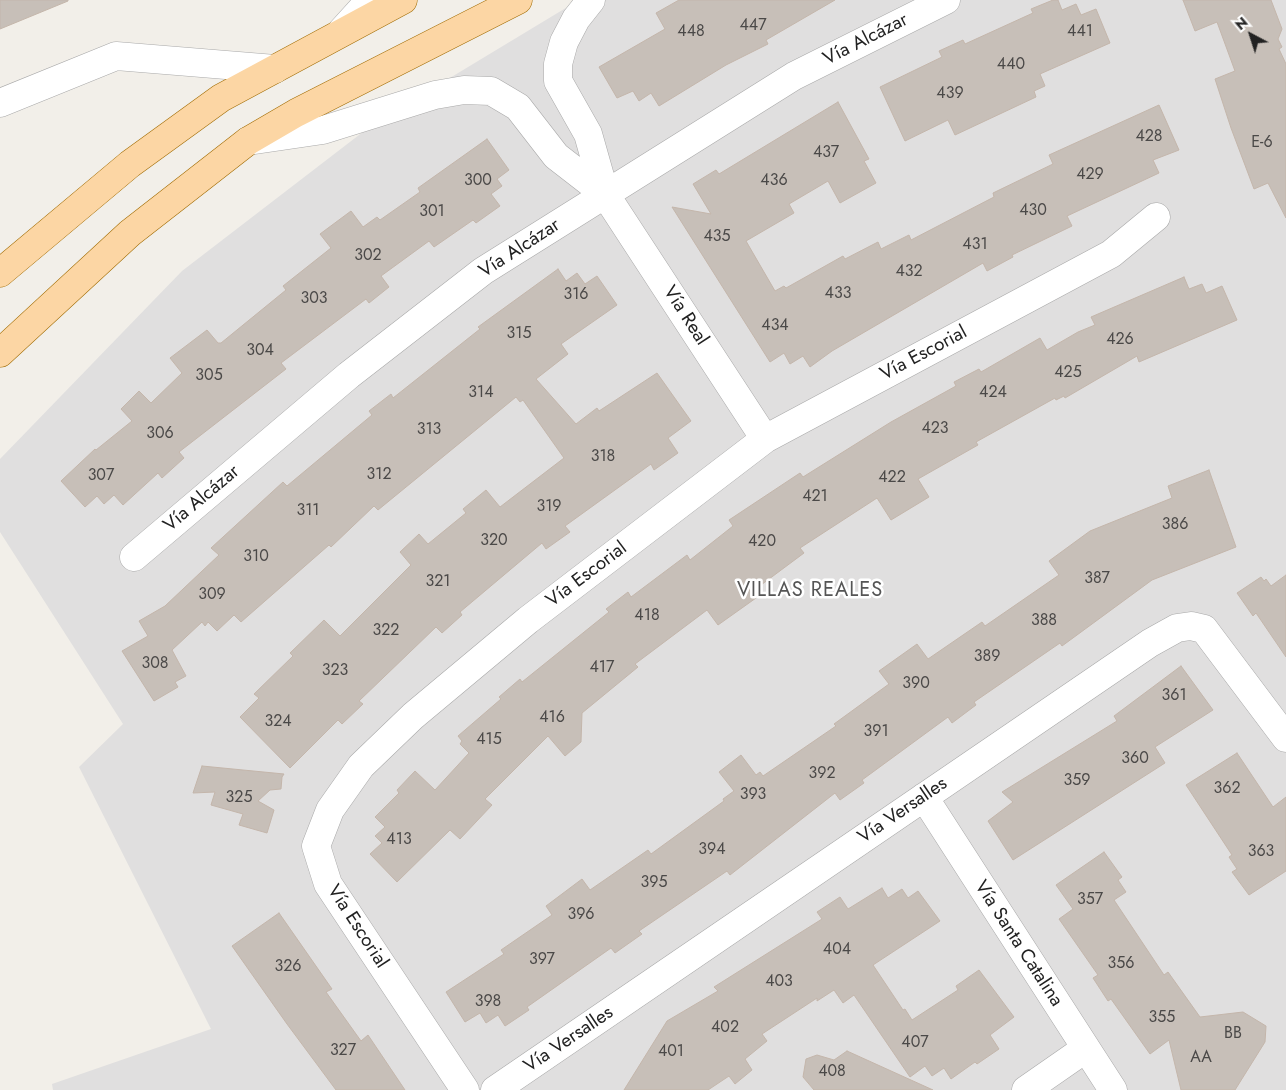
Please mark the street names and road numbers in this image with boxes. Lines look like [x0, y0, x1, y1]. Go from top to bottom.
street label: Vía Alcázar [820, 9, 912, 71]
street label: Vía Alcázar [475, 214, 565, 284]
street label: Vía Real [657, 282, 713, 350]
street label: Vía Escorial [877, 322, 971, 386]
street label: Vía Alcázar [159, 461, 245, 537]
street label: Vía Escorial [542, 537, 632, 613]
street label: Vía Versalles [854, 773, 952, 849]
street label: Vía Santa Catalina [969, 877, 1067, 1011]
street label: Vía Escorial [322, 881, 392, 973]
street label: Vía Versalles [520, 1002, 618, 1078]

